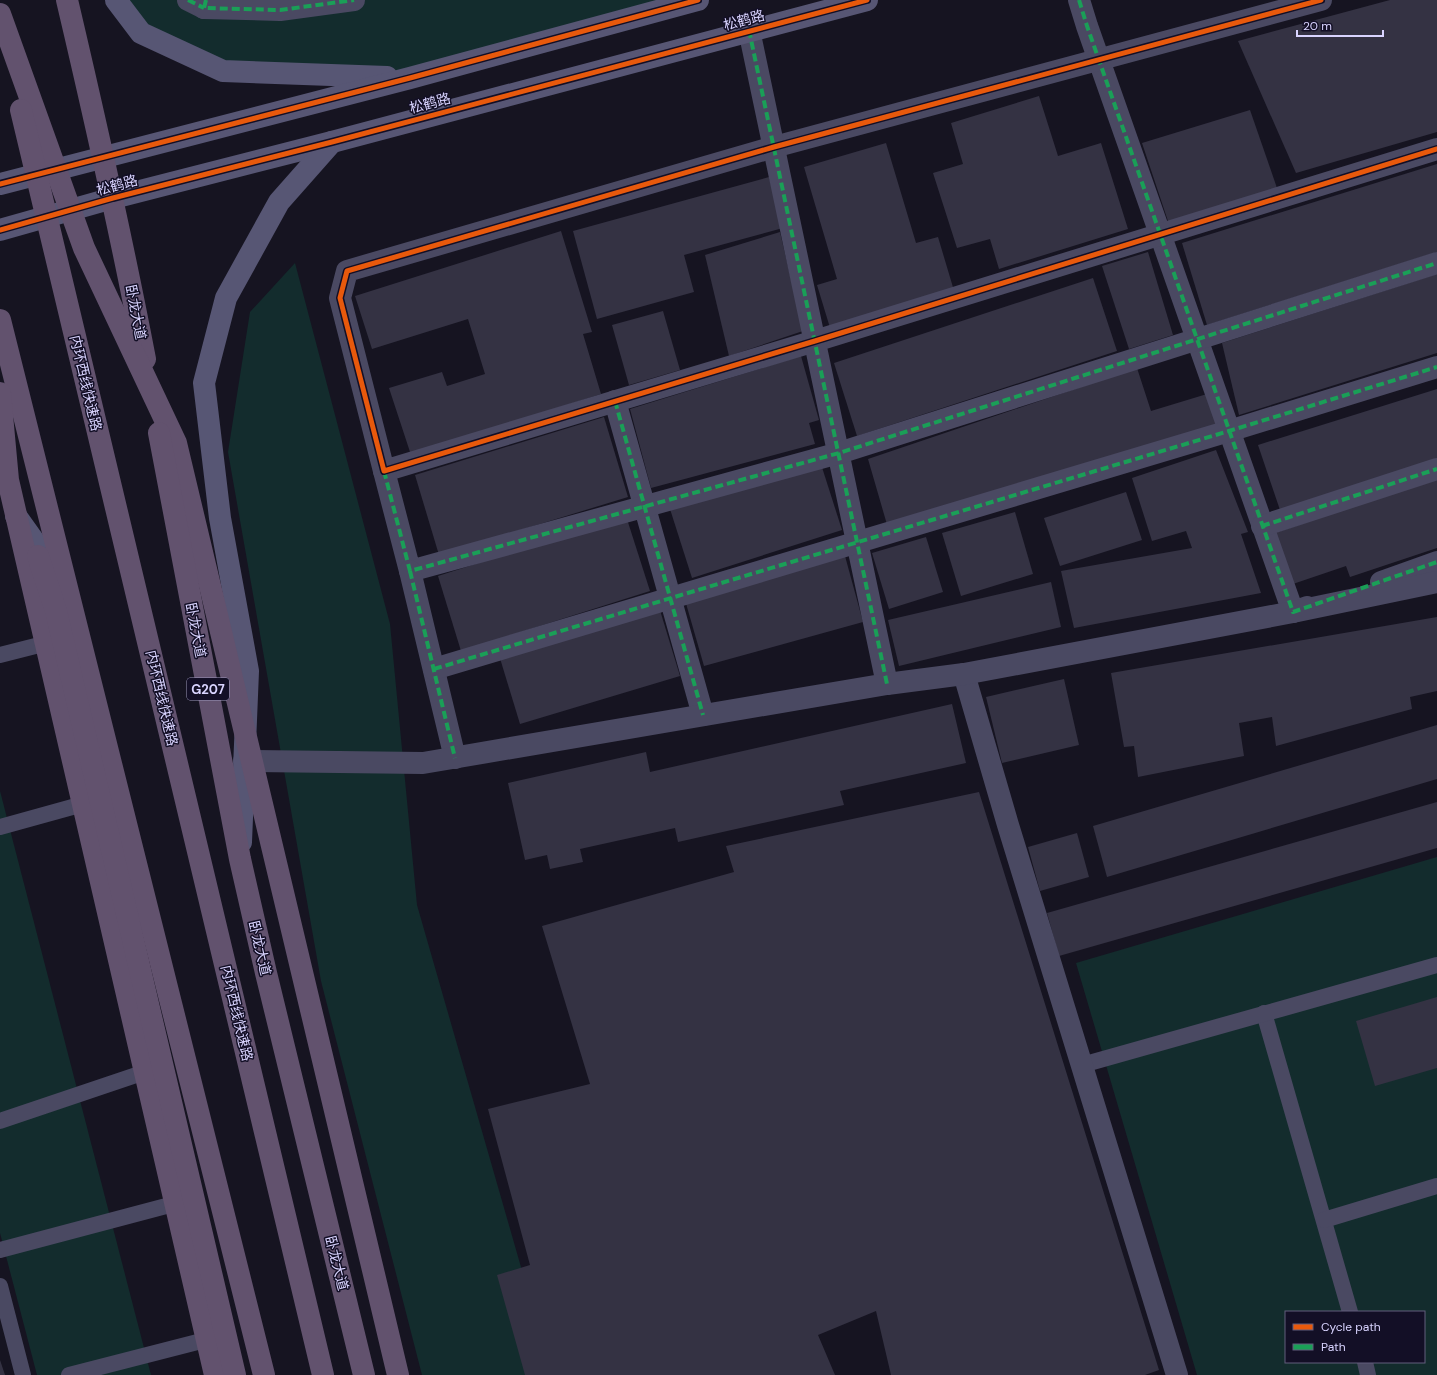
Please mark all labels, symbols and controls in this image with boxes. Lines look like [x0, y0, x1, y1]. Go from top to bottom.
street label: 松鹤路 [721, 6, 767, 34]
scale bar [1297, 12, 1383, 38]
text: 20 m [1303, 18, 1332, 34]
street label: 松鹤路 [407, 89, 453, 117]
street label: 松鹤路 [94, 171, 140, 199]
street label: 卧龙大道 [122, 283, 150, 341]
street label: 内环西线快速路 [66, 333, 106, 433]
street label: 卧龙大道 [182, 601, 210, 659]
street label: 内环西线快速路 [142, 648, 182, 748]
road number: G207 [187, 678, 229, 700]
street label: 卧龙大道 [245, 919, 275, 977]
street label: 内环西线快速路 [217, 963, 257, 1063]
street label: 卧龙大道 [321, 1234, 353, 1292]
legend [1285, 1311, 1425, 1363]
text: Cycle path [1321, 1319, 1381, 1335]
text: Path [1321, 1339, 1346, 1355]

